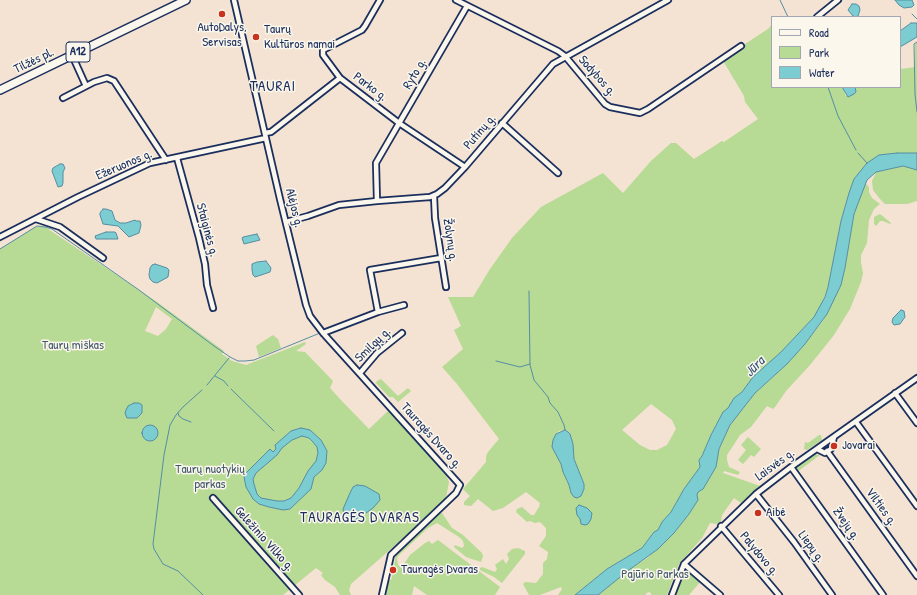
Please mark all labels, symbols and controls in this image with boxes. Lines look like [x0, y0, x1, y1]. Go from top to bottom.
marker: AutoDalys, Servisas [217, 9, 227, 19]
legend [771, 16, 901, 88]
place label: AutoDalys, Servisas [197, 20, 247, 51]
place label: Taurų Kultūros namai [264, 22, 335, 53]
text: Road [809, 24, 829, 41]
marker: Taurų Kultūros namai [251, 32, 261, 42]
road number: A12 [66, 42, 90, 62]
text: Park [809, 44, 829, 61]
street label: Tilžės pl. [11, 45, 57, 77]
street label: Sodybos g. [575, 53, 619, 99]
street label: Ryto g. [400, 56, 430, 92]
text: Water [809, 64, 835, 81]
street label: Parko g. [350, 69, 390, 105]
district label: TAURAI [250, 78, 296, 96]
street label: Putinų g. [461, 111, 499, 153]
street label: Ežeruonos g. [94, 146, 154, 184]
street label: Alėjos g. [282, 187, 306, 229]
street label: Staiginės g. [192, 202, 222, 258]
street label: Žolynų g. [439, 217, 461, 263]
street label: Smilgų g. [352, 324, 394, 366]
park label: Taurų miškas [42, 338, 104, 354]
water label: Jūra [741, 353, 769, 381]
street label: Tauragės Dvaro g. [397, 400, 465, 472]
place label: Jovarai [842, 438, 875, 454]
marker: Jovarai [829, 441, 839, 451]
street label: Laisvės g. [752, 446, 798, 484]
park label: Taurų nuotykių parkas [175, 462, 245, 493]
street label: Vilties g. [862, 485, 900, 529]
street label: Geležinio Vilko g. [231, 504, 297, 574]
street label: Žvejų g. [829, 504, 863, 544]
place label: Aibė [766, 505, 786, 521]
marker: Aibė [753, 508, 763, 518]
district label: TAURAGĖS DVARAS [300, 509, 420, 527]
street label: Liepų g. [794, 528, 828, 566]
street label: Palydovo g. [736, 529, 782, 579]
place label: Tauragės Dvaras [401, 562, 478, 578]
marker: Tauragės Dvaras [388, 565, 398, 575]
park label: Pajūrio Parkas [621, 567, 689, 583]

